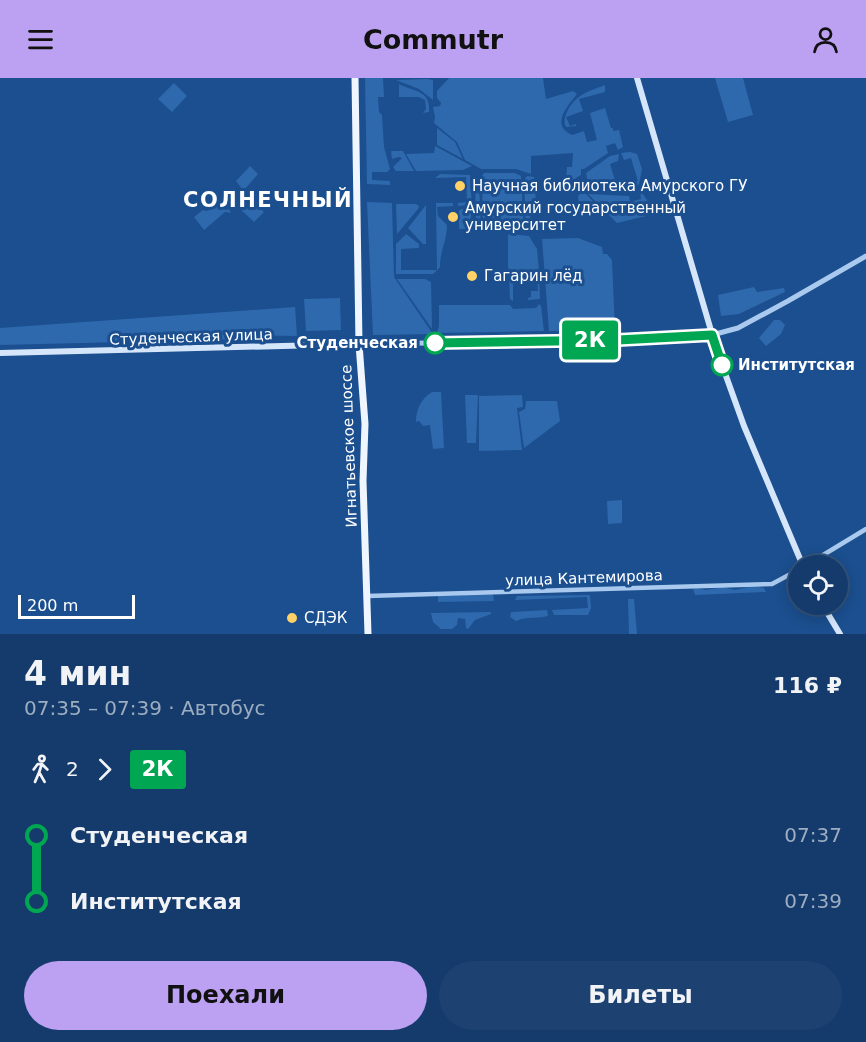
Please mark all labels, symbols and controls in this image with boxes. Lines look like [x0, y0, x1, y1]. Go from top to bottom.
icon: menu [24, 23, 57, 56]
icon: person [809, 23, 842, 56]
text: Commutr [363, 24, 503, 55]
place label: Научная библиотека Амурского ГУ [472, 177, 747, 195]
marker: Научная библиотека Амурского ГУ [453, 179, 467, 193]
district label: СОЛНЕЧНЫЙ [183, 187, 353, 212]
place label: Амурский государственный университет [465, 199, 686, 234]
marker: Амурский государственный университет [446, 210, 460, 224]
place label: Гагарин лёд [484, 267, 582, 285]
marker: Гагарин лёд [465, 269, 479, 283]
line badge: 2К [563, 320, 617, 360]
street label: Студенческая улица [109, 325, 273, 349]
text: 2К [574, 328, 606, 352]
marker: Студенческая [424, 332, 446, 354]
place label: Студенческая [297, 334, 418, 352]
marker: Институтская [711, 354, 733, 376]
place label: Институтская [738, 356, 855, 374]
street label: Игнатьевское шоссе [337, 364, 361, 528]
map controls [788, 555, 848, 615]
button: locate [788, 555, 848, 615]
street label: улица Кантемирова [505, 566, 663, 590]
scale bar [18, 592, 135, 620]
text: 200 m [27, 596, 78, 615]
place label: СДЭК [304, 609, 348, 627]
marker: СДЭК [285, 611, 299, 625]
text: 4 мин [24, 654, 131, 693]
text: 116 ₽ [773, 673, 842, 698]
text: 07:35 – 07:39 · Автобус [24, 696, 266, 720]
icon: walk [24, 753, 57, 786]
icon: forward [88, 753, 121, 786]
text: 2 [66, 757, 79, 781]
text: 2К [142, 757, 174, 781]
text: Студенческая [70, 823, 248, 848]
text: 07:37 [784, 823, 842, 847]
text: Институтская [70, 889, 242, 914]
text: 07:39 [784, 889, 842, 913]
button: Поехали [24, 961, 427, 1030]
button: Билеты [439, 961, 842, 1030]

